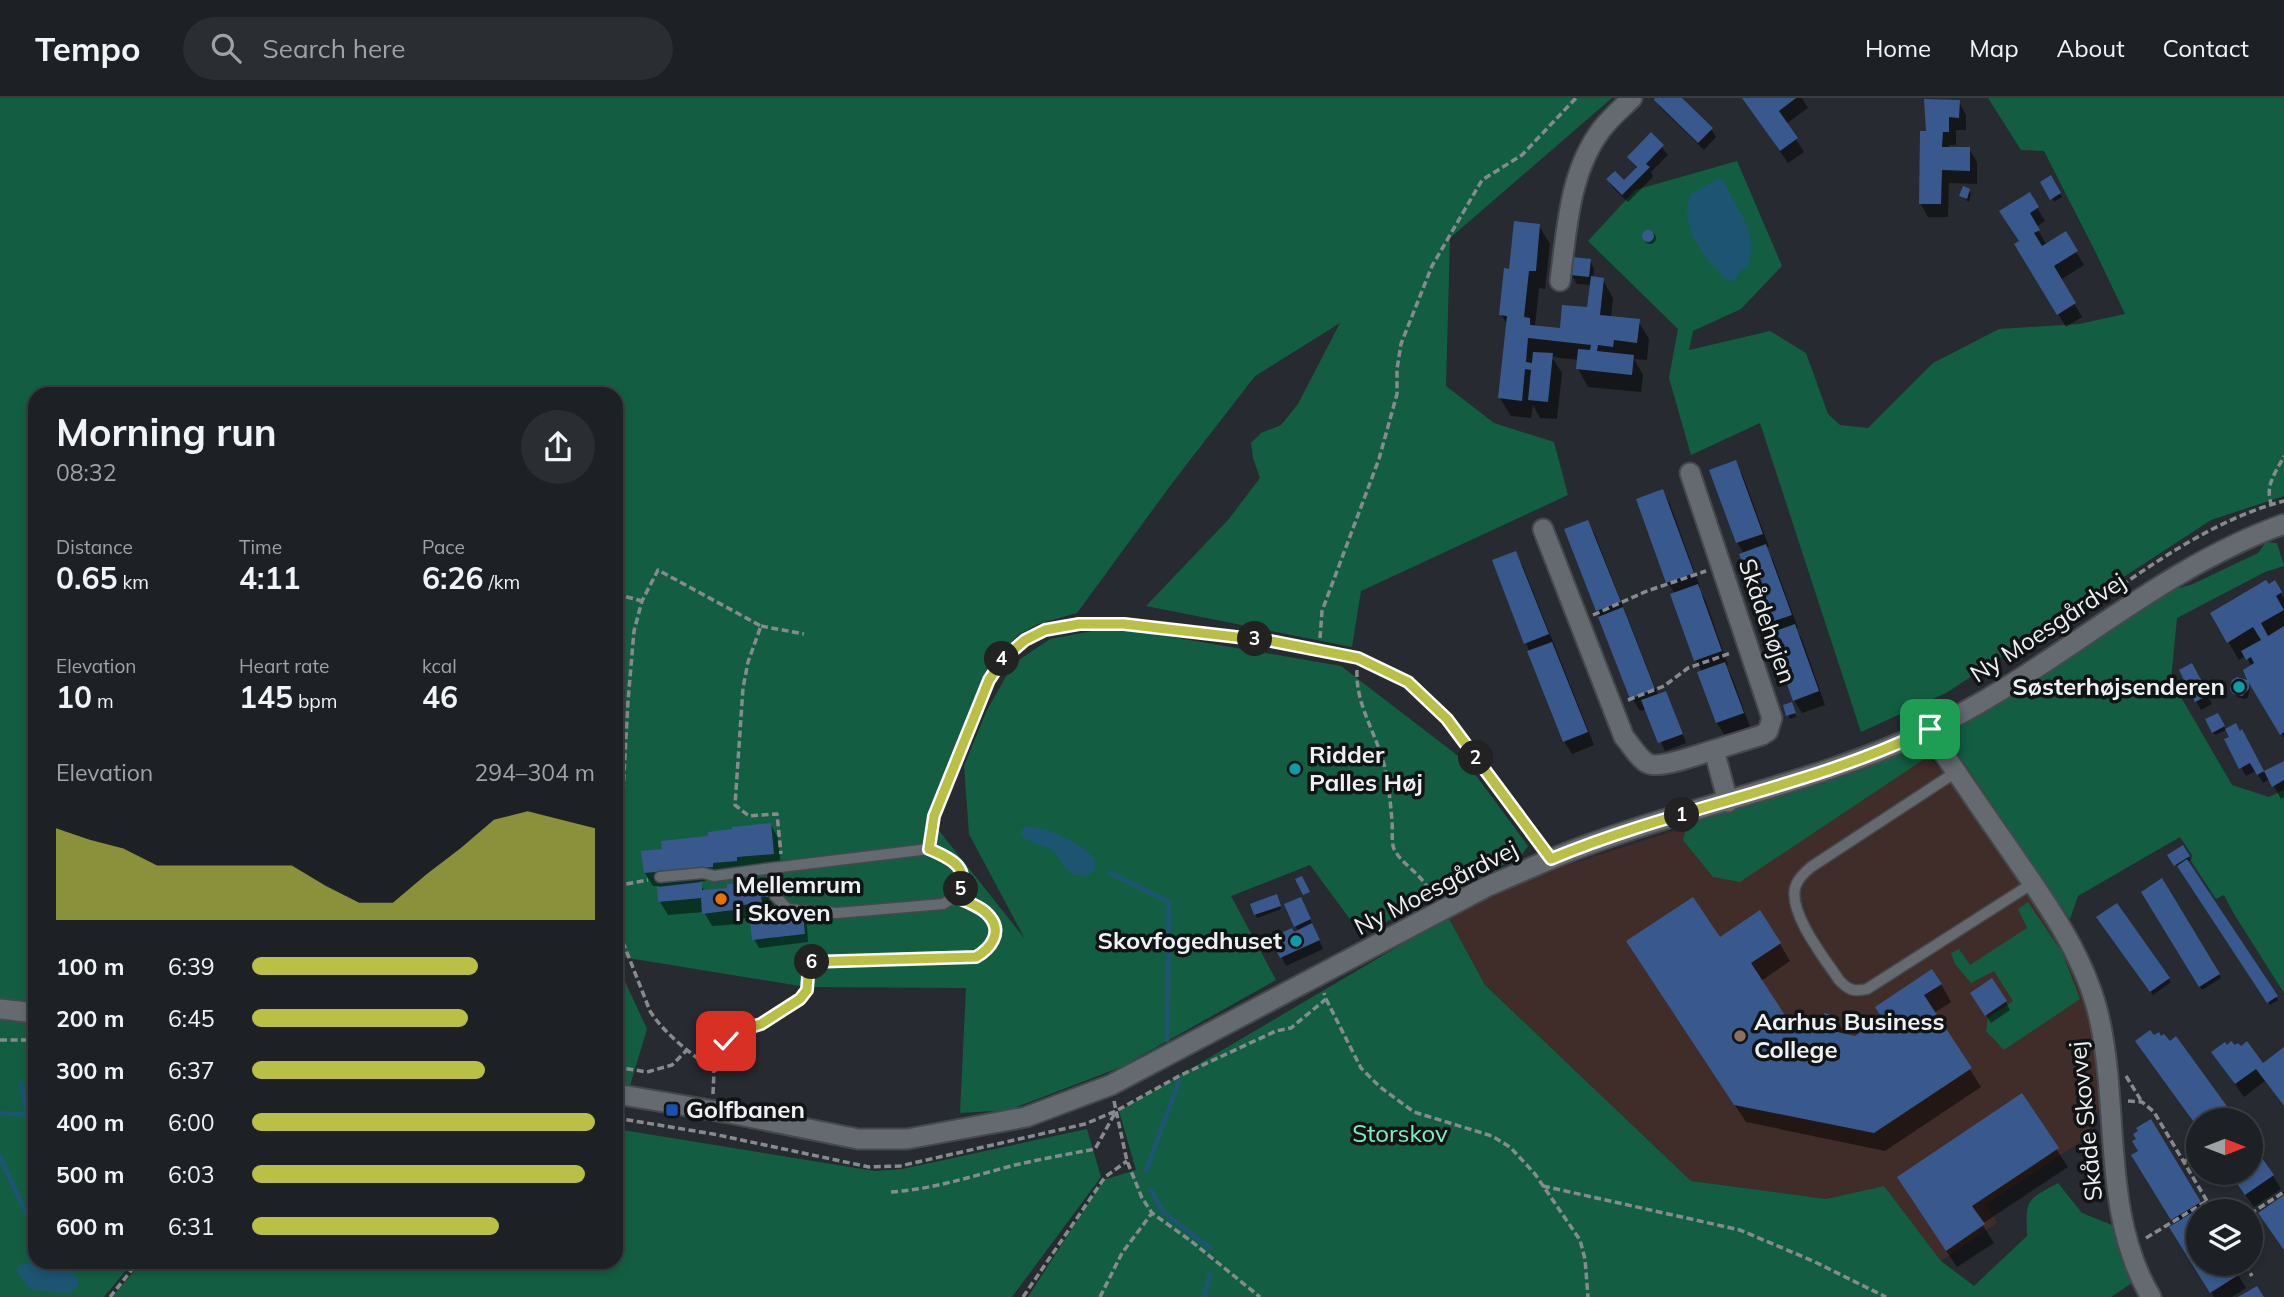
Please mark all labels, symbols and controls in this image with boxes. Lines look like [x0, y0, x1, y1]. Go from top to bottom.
search box [183, 17, 673, 80]
text: Tempo [35, 28, 141, 69]
icon: search [207, 29, 245, 67]
text: Search here [263, 32, 406, 65]
text: Home [1865, 33, 1931, 63]
text: Map [1969, 33, 2019, 63]
text: About [2057, 33, 2125, 63]
text: Contact [2163, 33, 2249, 63]
text: Morning run [56, 408, 277, 456]
button: share [521, 410, 595, 484]
text: 08:32 [56, 458, 116, 487]
text: Distance [56, 535, 133, 559]
text: Time [239, 535, 282, 559]
text: Pace [422, 535, 465, 559]
street label: Skådehøjen [1733, 554, 1803, 687]
text: 0.65 [56, 559, 117, 597]
text: 4:11 [239, 559, 300, 597]
text: 6:26 [422, 559, 483, 597]
street label: Ny Moesgårdvej [1964, 566, 2131, 689]
text: km [117, 570, 149, 594]
text: /km [483, 570, 520, 594]
pin: 3 [1238, 622, 1272, 656]
text: 3 [1249, 626, 1260, 650]
pin: 4 [984, 642, 1020, 676]
text: 4 [996, 646, 1007, 670]
text: Elevation [56, 654, 136, 678]
text: Heart rate [239, 654, 329, 678]
text: kcal [422, 654, 457, 678]
place label: Søsterhøjsenderen [2012, 671, 2225, 701]
text: 10 [56, 678, 92, 716]
text: 145 [239, 678, 293, 716]
text: 46 [422, 678, 458, 716]
marker: Søsterhøjsenderen [2231, 679, 2247, 695]
text: m [92, 689, 114, 713]
text: bpm [293, 689, 337, 713]
pin [1900, 699, 1960, 759]
icon: arrive [1911, 710, 1949, 748]
place label: Ridder Palles Høj [1309, 739, 1423, 797]
pin: 2 [1458, 740, 1494, 776]
text: 2 [1470, 745, 1481, 769]
text: Elevation [56, 758, 153, 787]
text: 294–304 m [474, 758, 595, 787]
marker: Ridder Palles Høj [1287, 761, 1303, 777]
pin: 1 [1664, 798, 1700, 832]
text: 1 [1676, 802, 1687, 826]
street label: Ny Moesgårdvej [1349, 833, 1522, 941]
place label: Mellemrum i Skoven [735, 869, 862, 927]
pin: 5 [944, 872, 978, 906]
text: 5 [955, 876, 966, 900]
marker: Mellemrum i Skoven [713, 891, 729, 907]
place label: Skovfogedhuset [1098, 925, 1282, 955]
marker: Skovfogedhuset [1288, 933, 1304, 949]
pin: 6 [794, 944, 830, 980]
text: 6 [806, 949, 817, 973]
text: 100 m [56, 952, 124, 981]
text: 6:39 [168, 952, 215, 981]
text: 200 m [56, 1004, 124, 1033]
text: 6:45 [168, 1004, 215, 1033]
place label: Aarhus Business College [1754, 1006, 1945, 1064]
pin [696, 1011, 756, 1071]
icon: check [707, 1022, 745, 1060]
marker: Aarhus Business College [1732, 1028, 1748, 1044]
street label: Skåde Skovvej [2062, 1040, 2108, 1202]
text: 300 m [56, 1056, 124, 1085]
text: 6:37 [168, 1056, 215, 1085]
place label: Golfbanen [686, 1094, 805, 1124]
marker: Golfbanen [664, 1102, 680, 1118]
text: 400 m [56, 1108, 124, 1137]
text: 6:00 [168, 1108, 215, 1137]
north arrow [2186, 1108, 2263, 1185]
map controls [2186, 1108, 2263, 1276]
park label: Storskov [1352, 1118, 1448, 1148]
text: 500 m [56, 1160, 124, 1189]
text: 6:03 [168, 1160, 215, 1189]
button: layers [2186, 1199, 2263, 1276]
text: 600 m [56, 1212, 124, 1241]
text: 6:31 [168, 1212, 215, 1241]

